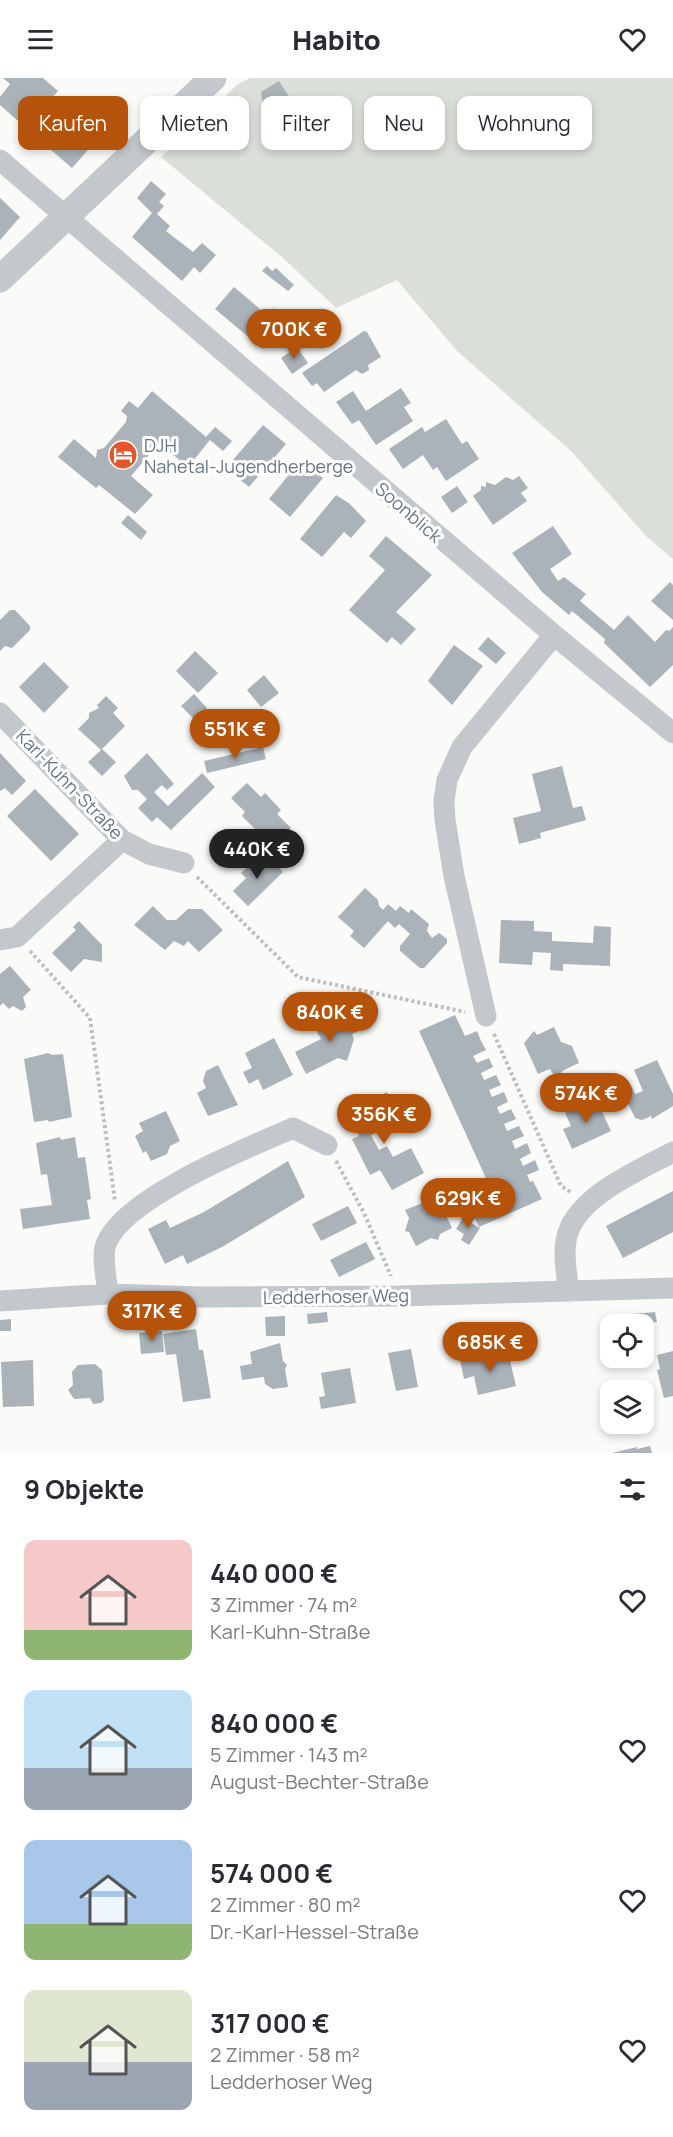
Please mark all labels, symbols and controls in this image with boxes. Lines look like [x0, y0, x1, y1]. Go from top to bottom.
text: Habito [292, 21, 381, 58]
icon: menu [24, 23, 57, 56]
icon: heart [616, 23, 649, 56]
chip: Kaufen [18, 96, 128, 150]
chip: Mieten [140, 96, 249, 150]
chip: Filter [261, 96, 352, 150]
chip: Neu [364, 96, 445, 150]
chip: Wohnung [457, 96, 592, 150]
pin: 700K € [245, 309, 343, 360]
text: 700K € [260, 315, 328, 342]
place label: DJH Nahetal-Jugendherberge [144, 433, 353, 478]
hotel icon: DJH Nahetal-Jugendherberge [107, 439, 139, 471]
street label: Soonblick [371, 476, 448, 548]
pin: 551K € [186, 709, 284, 760]
text: 551K € [204, 715, 266, 742]
street label: Karl-Kuhn-Straße [11, 724, 129, 844]
pin: 440K € [208, 829, 306, 880]
text: 440K € [223, 835, 291, 862]
pin: 840K € [281, 992, 379, 1043]
text: 840K € [296, 998, 364, 1025]
pin: 574K € [537, 1073, 635, 1124]
text: 574K € [554, 1079, 618, 1106]
pin: 356K € [335, 1094, 433, 1145]
text: 356K € [351, 1100, 417, 1127]
pin: 629K € [419, 1178, 517, 1229]
text: 629K € [435, 1184, 501, 1211]
street label: Ledderhoser Weg [263, 1283, 409, 1309]
pin: 317K € [103, 1291, 201, 1342]
text: 317K € [121, 1297, 183, 1324]
map controls [600, 1314, 654, 1434]
button: locate [600, 1314, 654, 1368]
pin: 685K € [441, 1322, 539, 1373]
text: 685K € [457, 1328, 523, 1355]
button: layers [600, 1380, 654, 1434]
text: 9 Objekte [24, 1471, 144, 1507]
icon: filters [616, 1473, 649, 1506]
text: 440 000 € [210, 1555, 338, 1591]
icon: home [72, 1564, 144, 1636]
icon: heart [616, 1584, 649, 1617]
text: 3 Zimmer · 74 m² [210, 1591, 357, 1618]
text: Karl-Kuhn-Straße [210, 1618, 370, 1645]
text: 840 000 € [210, 1705, 338, 1741]
icon: home [72, 1714, 144, 1786]
icon: heart [616, 1734, 649, 1767]
text: 5 Zimmer · 143 m² [210, 1741, 367, 1768]
text: August-Bechter-Straße [210, 1768, 429, 1795]
text: 574 000 € [210, 1855, 333, 1891]
icon: home [72, 1864, 144, 1936]
icon: heart [616, 1884, 649, 1917]
text: 2 Zimmer · 80 m² [210, 1891, 360, 1918]
text: Dr.-Karl-Hessel-Straße [210, 1918, 419, 1945]
text: 317 000 € [210, 2005, 330, 2041]
icon: home [72, 2014, 144, 2086]
icon: heart [616, 2034, 649, 2067]
text: 2 Zimmer · 58 m² [210, 2041, 360, 2068]
text: Ledderhoser Weg [210, 2068, 373, 2095]

